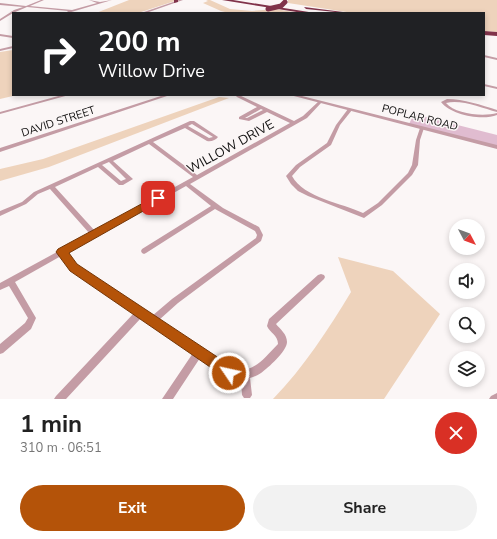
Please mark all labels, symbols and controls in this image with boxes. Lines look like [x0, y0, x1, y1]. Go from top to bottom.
text: 200 m [98, 23, 181, 61]
icon: right [32, 28, 84, 80]
text: Willow Drive [98, 59, 205, 83]
street label: POPLAR ROAD [380, 101, 460, 134]
street label: DAVID STREET [19, 102, 97, 140]
street label: WILLOW DRIVE [184, 116, 277, 178]
pin [141, 181, 175, 215]
icon: arrive [147, 187, 169, 209]
north arrow [449, 219, 485, 255]
map controls [449, 219, 485, 387]
button: sound [449, 263, 485, 299]
button: search [449, 307, 485, 343]
button: layers [449, 351, 485, 387]
position arrow [208, 352, 250, 394]
text: 1 min [20, 408, 82, 440]
button: close [435, 412, 477, 454]
text: 310 m · 06:51 [20, 439, 102, 457]
button: Exit [20, 485, 245, 531]
button: Share [253, 485, 477, 531]

